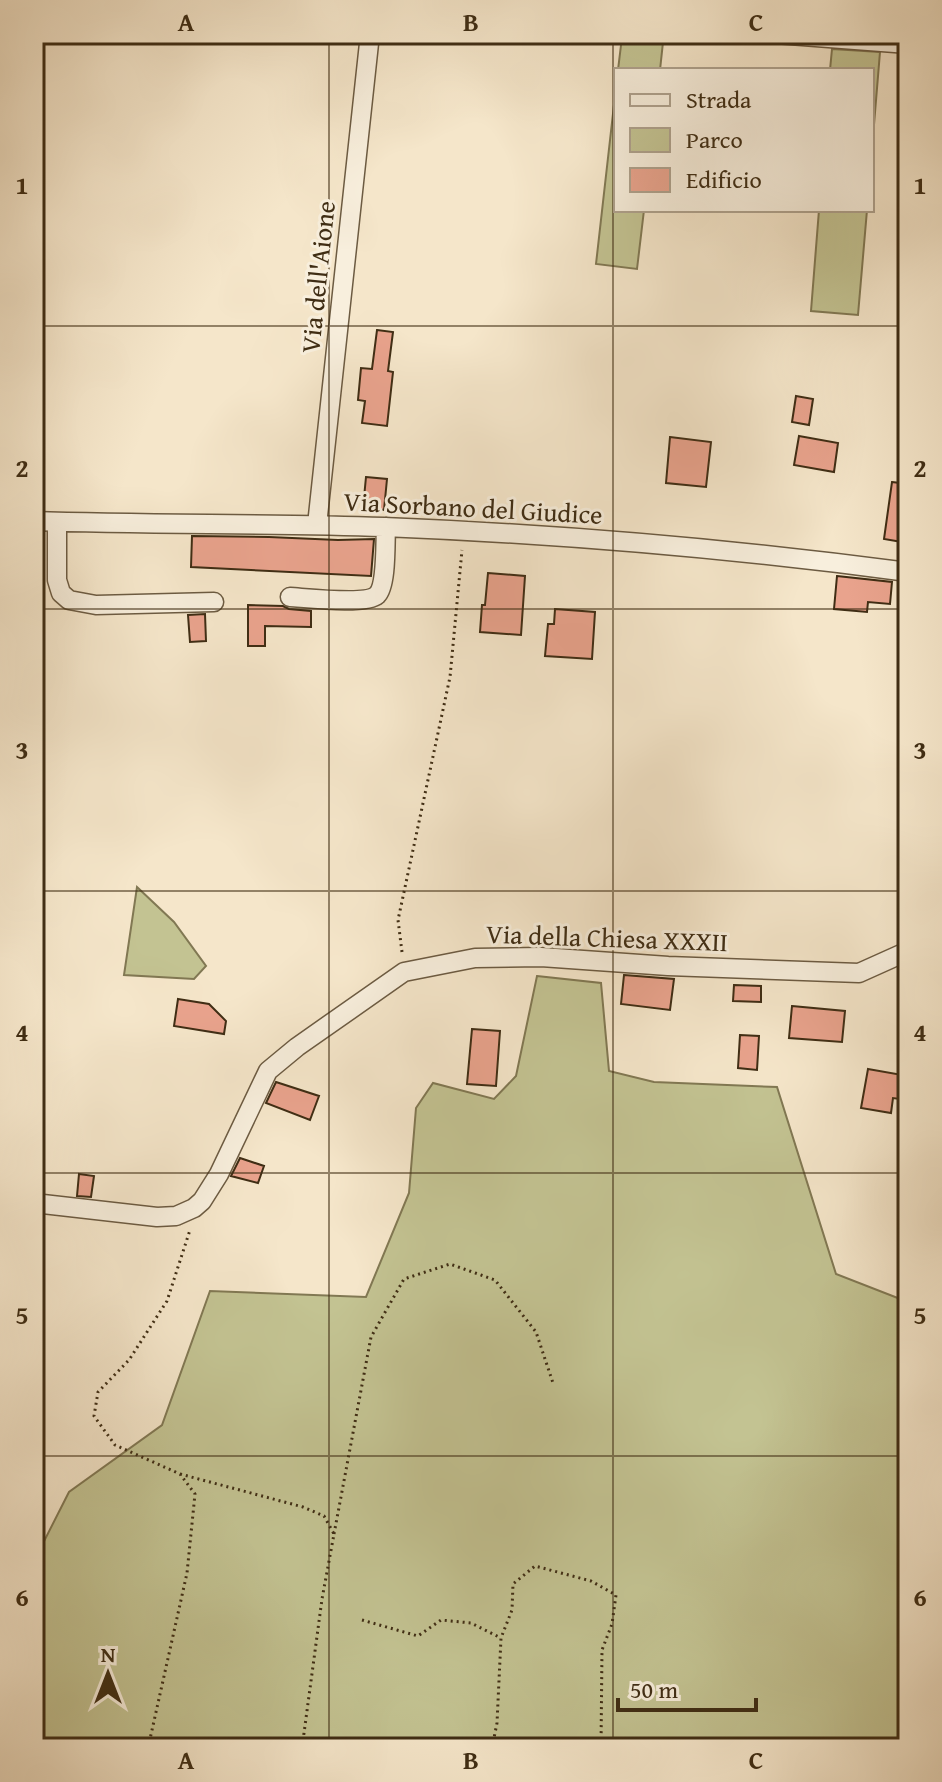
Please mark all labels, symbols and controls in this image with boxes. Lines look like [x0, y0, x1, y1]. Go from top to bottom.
text: A [178, 2, 195, 41]
text: B [463, 2, 479, 41]
text: C [749, 2, 763, 41]
legend [614, 68, 874, 212]
text: Strada [686, 82, 752, 117]
text: Parco [686, 122, 743, 157]
text: Edificio [686, 162, 762, 197]
text: 1 [15, 165, 29, 204]
text: 1 [913, 165, 927, 204]
street label: Via dell'Aione [290, 199, 345, 355]
text: 2 [15, 448, 29, 487]
text: 2 [913, 448, 927, 487]
street label: Via Sorbano del Giudice [343, 481, 603, 534]
text: 3 [15, 730, 29, 769]
text: 3 [913, 730, 927, 769]
street label: Via della Chiesa XXXII [485, 914, 729, 961]
text: 4 [15, 1012, 29, 1051]
text: 4 [913, 1012, 927, 1051]
text: 5 [15, 1295, 29, 1334]
text: 5 [913, 1295, 927, 1334]
text: 6 [15, 1577, 29, 1616]
text: 6 [913, 1577, 927, 1616]
north arrow [68, 1634, 148, 1714]
text: N [101, 1638, 116, 1670]
scale bar [618, 1662, 756, 1712]
text: 50 m [630, 1672, 678, 1707]
text: A [178, 1740, 195, 1779]
text: B [463, 1740, 479, 1779]
text: C [749, 1740, 763, 1779]

